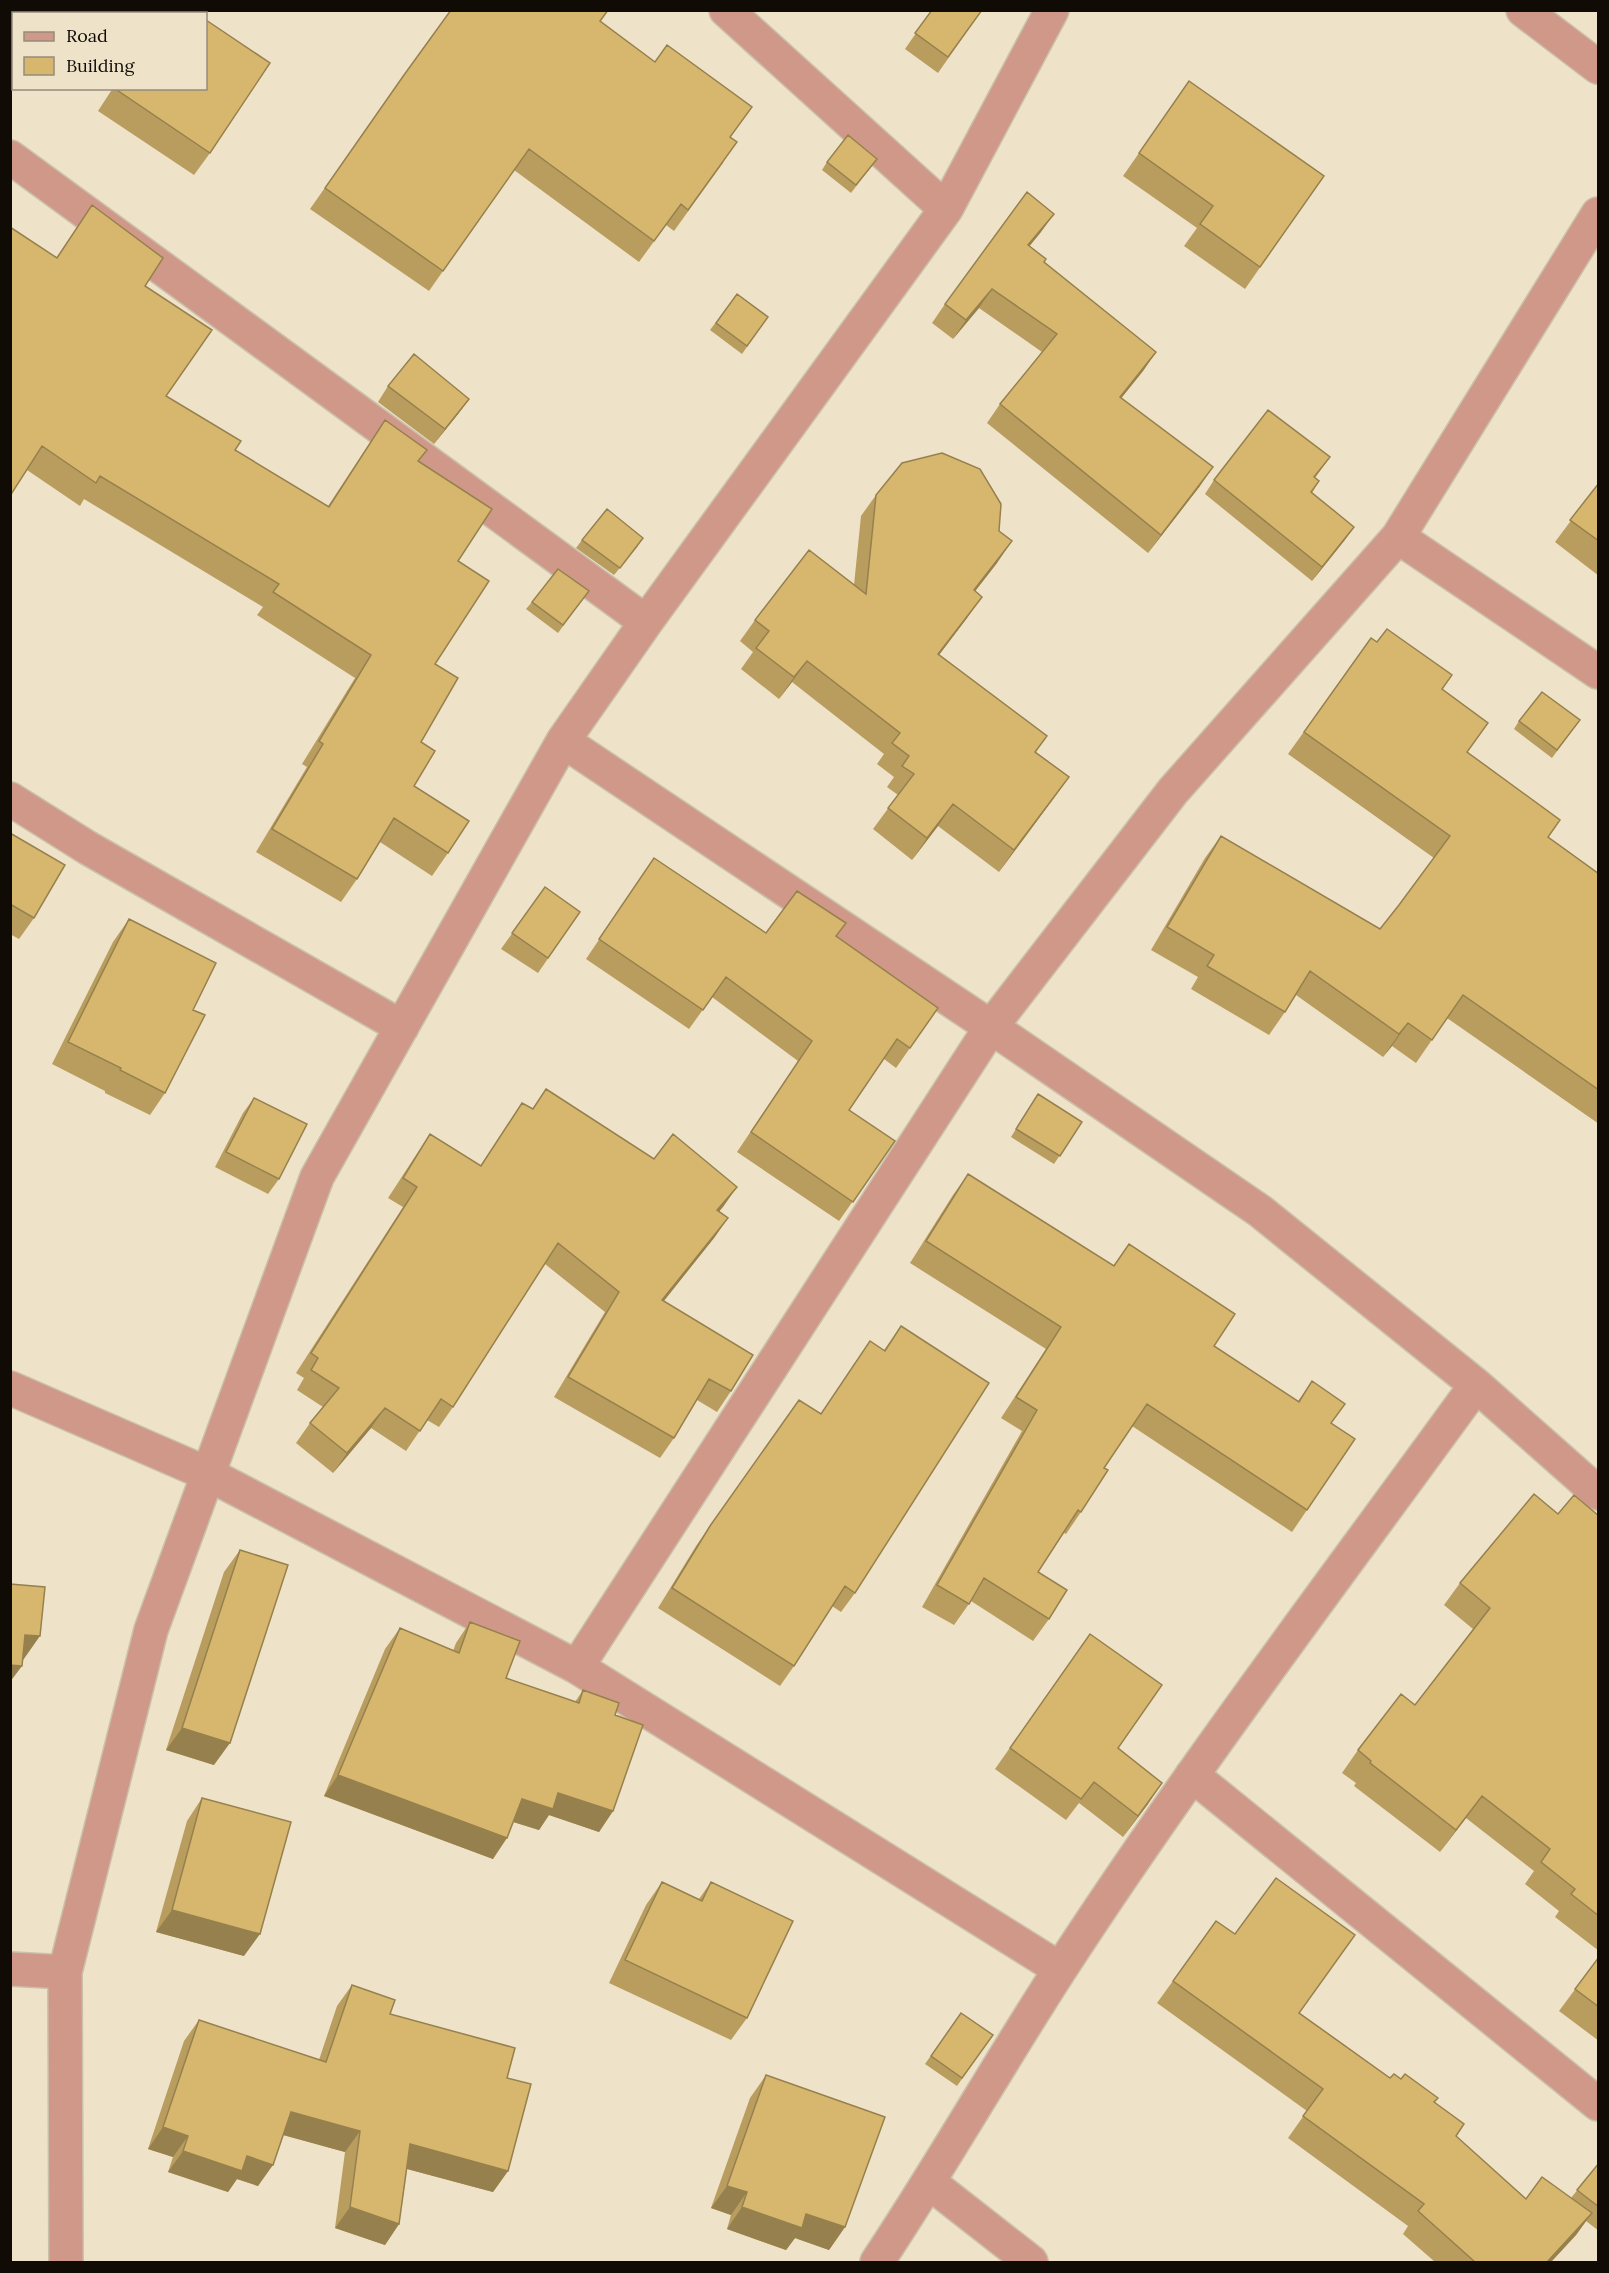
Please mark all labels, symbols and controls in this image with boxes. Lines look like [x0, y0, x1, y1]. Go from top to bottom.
legend [12, 12, 207, 90]
text: Road [66, 24, 108, 47]
text: Building [66, 54, 136, 77]

